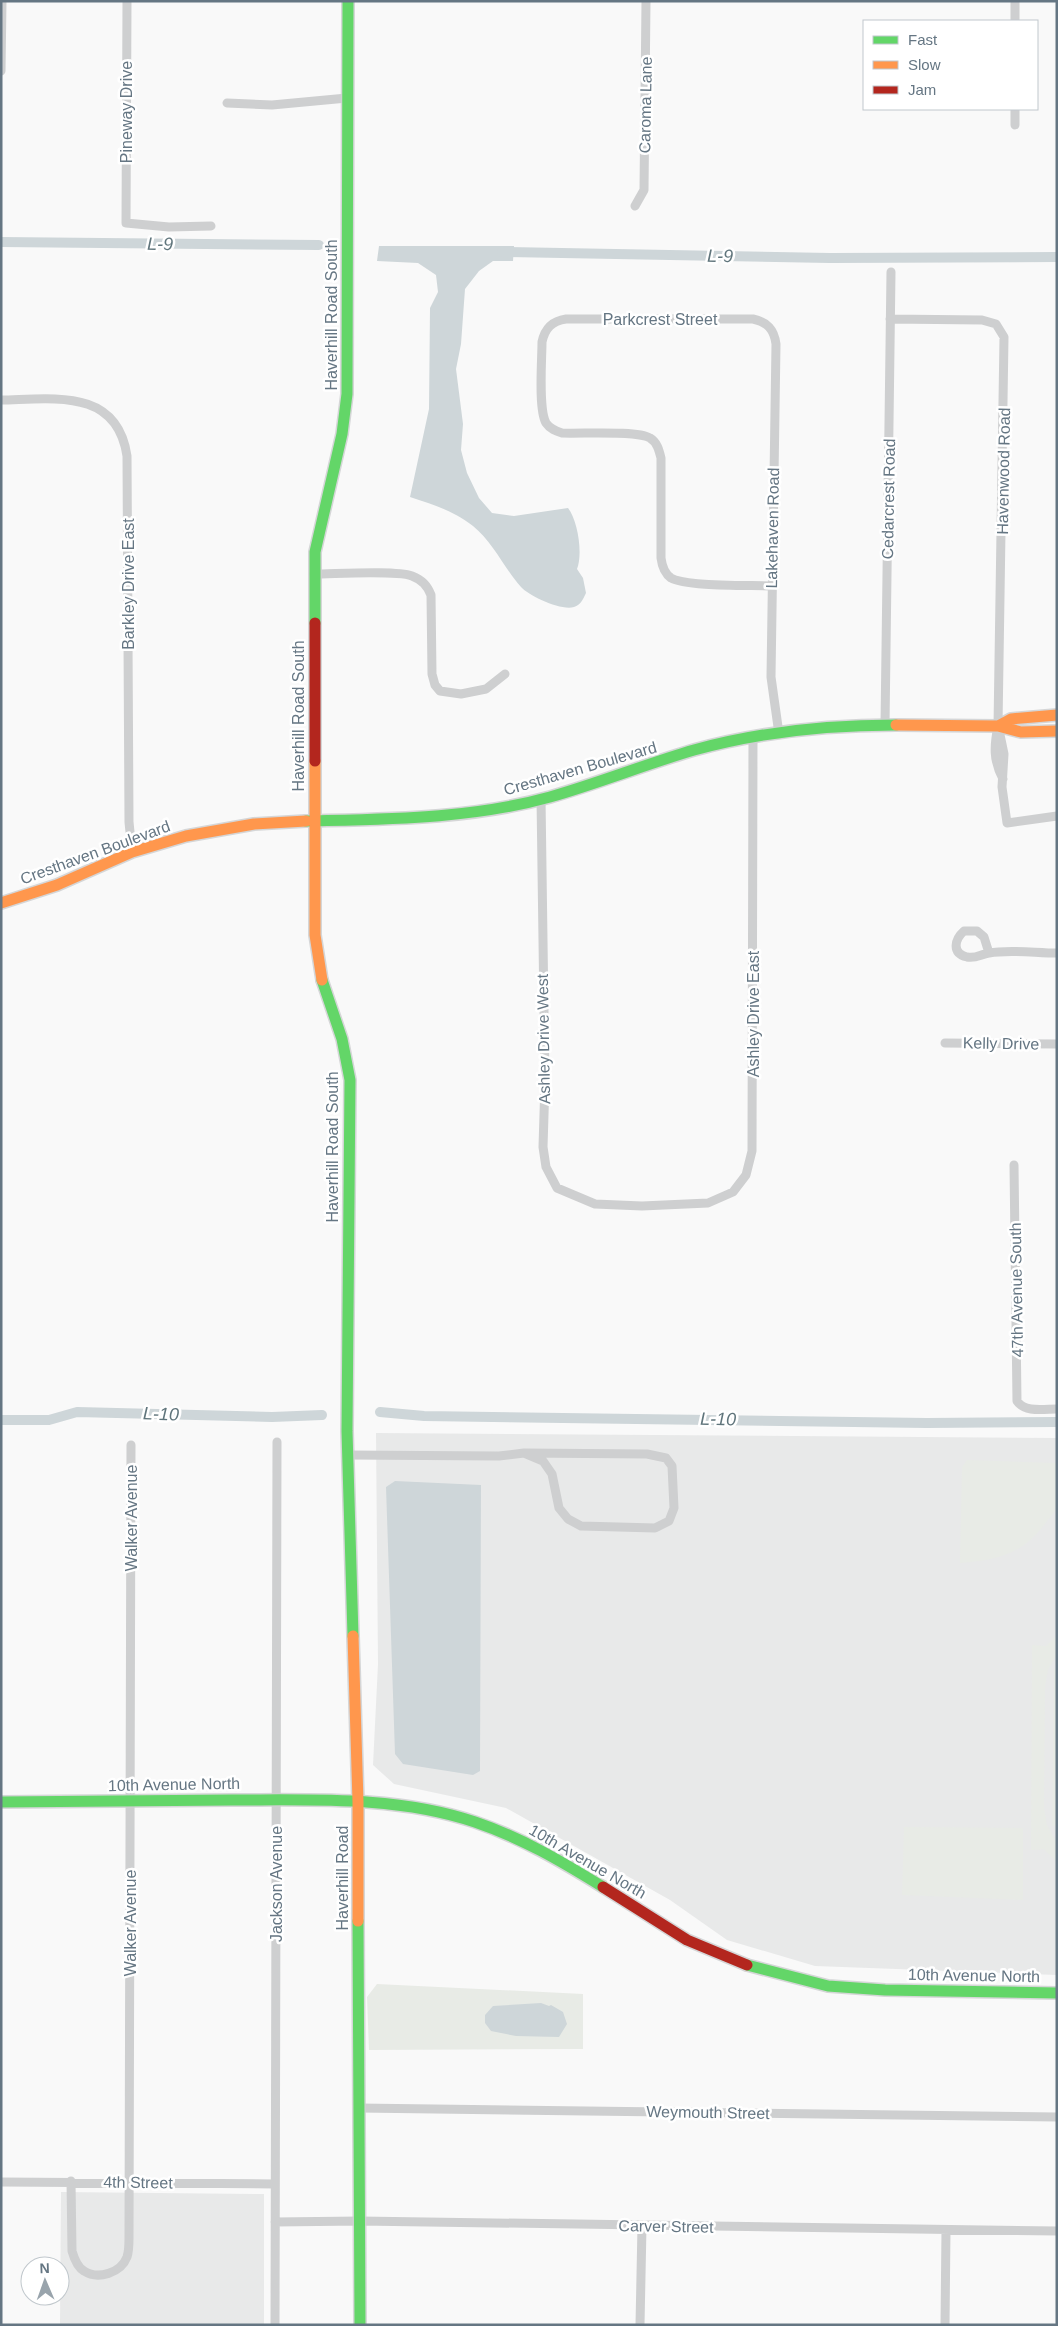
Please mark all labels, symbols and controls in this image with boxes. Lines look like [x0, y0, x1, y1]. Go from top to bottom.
legend [863, 20, 1038, 110]
text: Fast [908, 31, 938, 48]
street label: Caroma Lane [636, 56, 655, 154]
text: Slow [908, 56, 941, 73]
street label: Pineway Drive [118, 61, 135, 163]
text: Jam [908, 81, 936, 98]
water label: L-9 [147, 234, 173, 254]
street label: Haverhill Road South [323, 239, 340, 391]
water label: L-9 [707, 246, 733, 266]
street label: Parkcrest Street [603, 311, 718, 328]
street label: Havenwood Road [994, 407, 1013, 535]
street label: Cedarcrest Road [879, 438, 898, 560]
street label: Lakehaven Road [763, 467, 782, 589]
street label: Barkley Drive East [120, 518, 137, 650]
street label: Haverhill Road South [290, 640, 307, 792]
street label: Cresthaven Boulevard [502, 738, 659, 798]
street label: Cresthaven Boulevard [18, 817, 172, 888]
street label: Ashley Drive East [745, 950, 762, 1077]
street label: Ashley Drive West [534, 973, 553, 1104]
street label: Kelly Drive [963, 1034, 1039, 1053]
street label: Haverhill Road South [324, 1071, 341, 1223]
street label: 47th Avenue South [1007, 1222, 1026, 1358]
water label: L-10 [143, 1403, 179, 1425]
water label: L-10 [700, 1409, 736, 1429]
street label: Walker Avenue [123, 1465, 140, 1571]
street label: 10th Avenue North [108, 1775, 240, 1794]
street label: 10th Avenue North [526, 1821, 649, 1902]
street label: Jackson Avenue [268, 1826, 285, 1942]
street label: Haverhill Road [334, 1826, 351, 1930]
street label: Walker Avenue [122, 1870, 139, 1976]
street label: 10th Avenue North [908, 1966, 1040, 1985]
street label: Weymouth Street [646, 2103, 770, 2122]
street label: 4th Street [103, 2173, 173, 2192]
street label: Carver Street [618, 2217, 714, 2236]
north arrow [20, 2256, 70, 2306]
text: N [39, 2260, 50, 2276]

